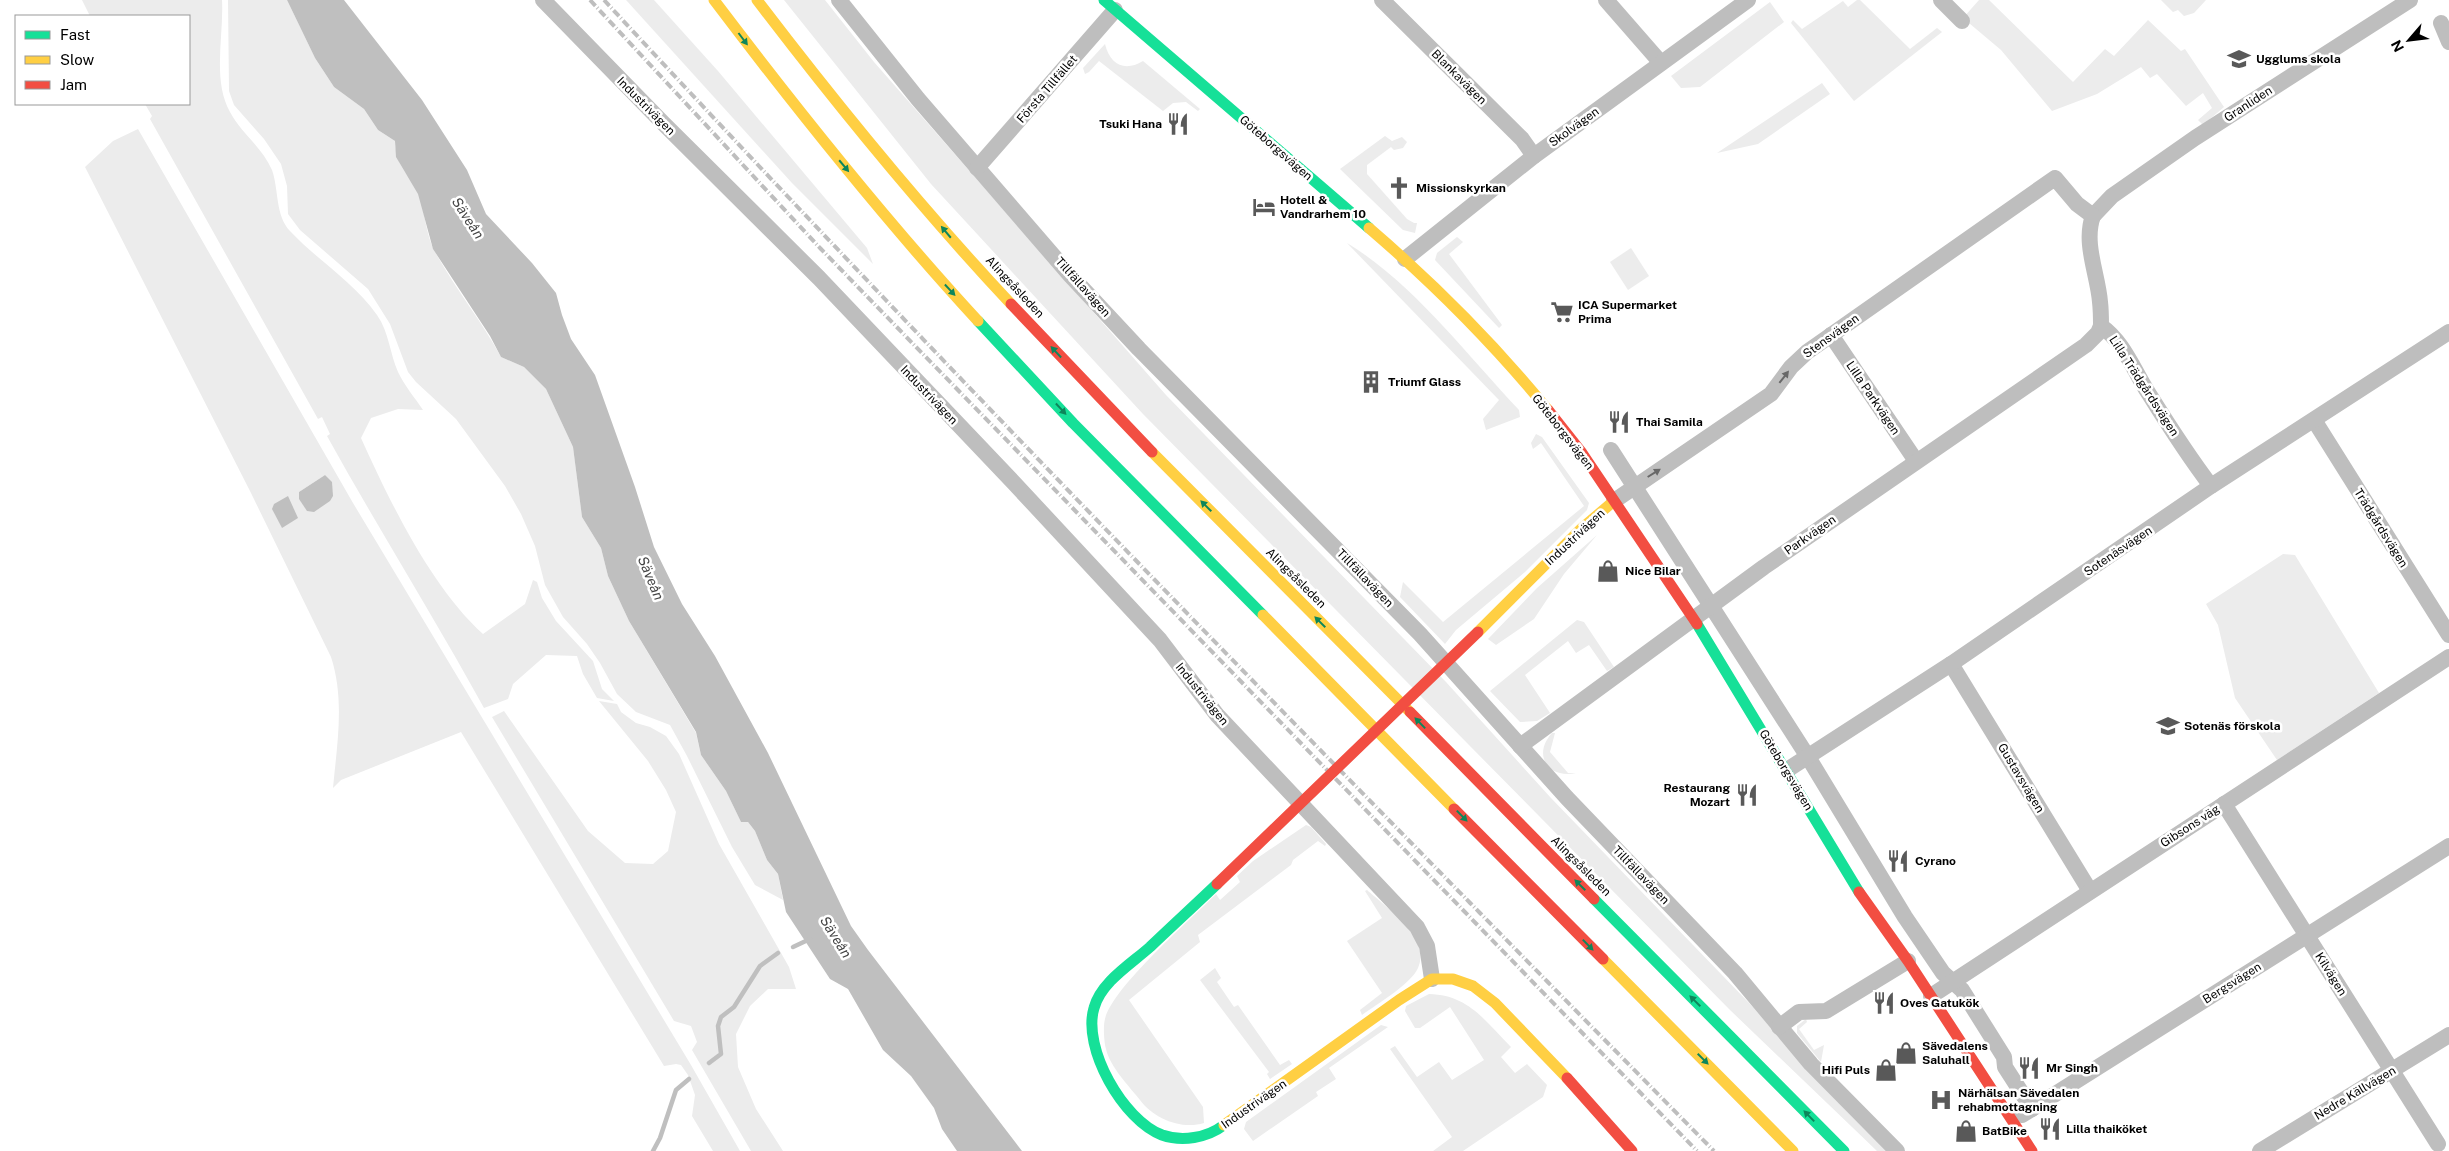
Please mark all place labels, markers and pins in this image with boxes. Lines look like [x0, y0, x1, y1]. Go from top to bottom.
school or university icon: Ugglums skola [2226, 46, 2252, 72]
place label: Ugglums skola [2256, 52, 2341, 66]
restaurant icon: Tsuki Hana [1165, 111, 1191, 137]
place label: Tsuki Hana [1099, 117, 1162, 131]
church icon: Missionskyrkan [1386, 175, 1412, 201]
place label: Missionskyrkan [1416, 181, 1506, 195]
place label: Hotell & Vandrarhem 10 [1280, 193, 1366, 221]
hotel icon: Hotell & Vandrarhem 10 [1251, 194, 1277, 220]
place label: ICA Supermarket Prima [1578, 298, 1677, 326]
supermarket icon: ICA Supermarket Prima [1549, 299, 1575, 325]
building icon: Triumf Glass [1358, 369, 1384, 395]
place label: Triumf Glass [1388, 375, 1461, 389]
restaurant icon: Thai Samila [1606, 409, 1632, 435]
place label: Thai Samila [1636, 415, 1703, 429]
shop icon: Nice Bilar [1595, 558, 1621, 584]
place label: Nice Bilar [1625, 564, 1681, 578]
school or university icon: Sotenäs förskola [2155, 713, 2181, 739]
place label: Sotenäs förskola [2184, 719, 2281, 733]
place label: Restaurang Mozart [1663, 781, 1730, 809]
restaurant icon: Restaurang Mozart [1734, 782, 1760, 808]
restaurant icon: Cyrano [1885, 848, 1911, 874]
place label: Cyrano [1915, 854, 1956, 868]
restaurant icon: Oves Gatukök [1871, 990, 1897, 1016]
place label: Oves Gatukök [1900, 996, 1979, 1010]
place label: Sävedalens Saluhall [1922, 1039, 1988, 1067]
shop icon: Sävedalens Saluhall [1893, 1040, 1919, 1066]
restaurant icon: Mr Singh [2016, 1055, 2042, 1081]
shop icon: Hifi Puls [1873, 1057, 1899, 1083]
place label: Mr Singh [2046, 1061, 2098, 1075]
place label: Hifi Puls [1822, 1063, 1870, 1077]
place label: Närhälsan Sävedalen rehabmottagning [1958, 1086, 2079, 1114]
hospital icon: Närhälsan Sävedalen rehabmottagning [1928, 1087, 1954, 1113]
restaurant icon: Lilla thaiköket [2037, 1116, 2063, 1142]
shop icon: BatBike [1953, 1118, 1979, 1144]
place label: Lilla thaiköket [2066, 1122, 2147, 1136]
place label: BatBike [1982, 1124, 2027, 1138]

